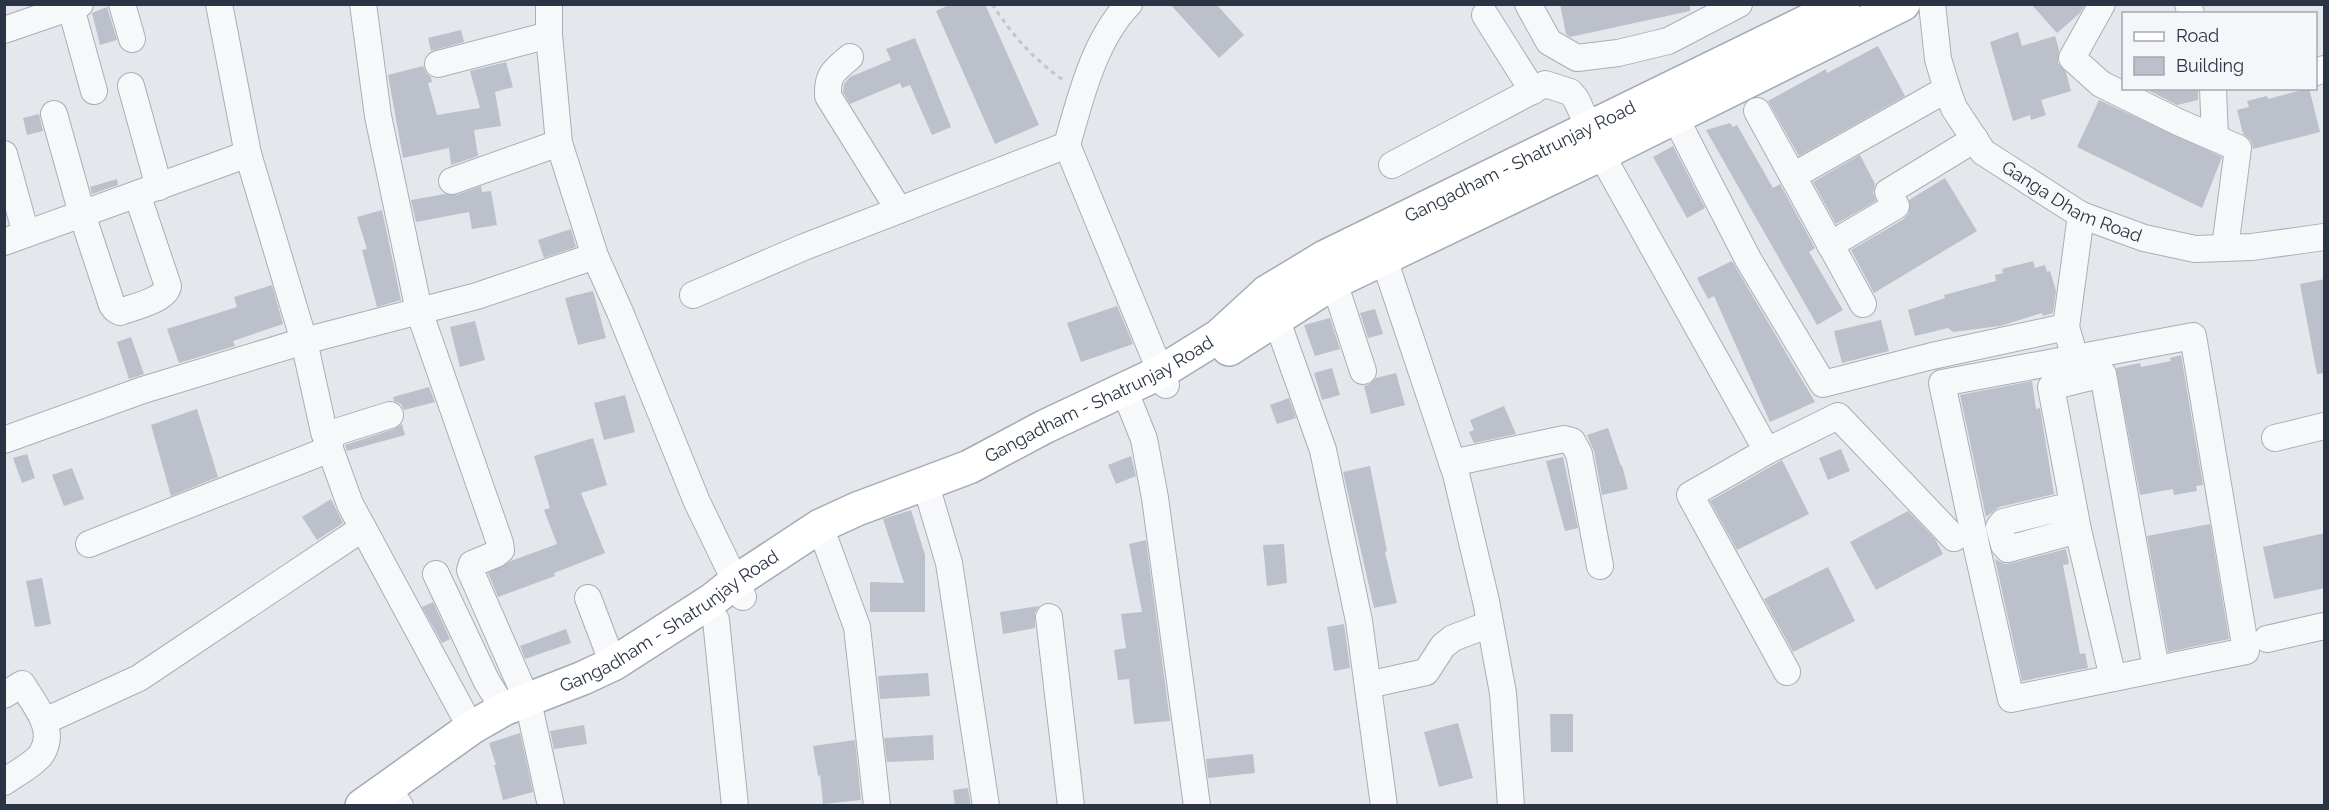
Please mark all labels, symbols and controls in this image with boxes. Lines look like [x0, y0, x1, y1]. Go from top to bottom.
legend [2122, 12, 2317, 90]
text: Road [2176, 25, 2219, 46]
text: Building [2176, 55, 2244, 76]
street label: Gangadham - Shatrunjay Road [1401, 96, 1639, 226]
street label: Ganga Dham Road [1998, 156, 2145, 246]
street label: Gangadham - Shatrunjay Road [981, 331, 1217, 467]
street label: Gangadham - Shatrunjay Road [556, 545, 782, 696]

